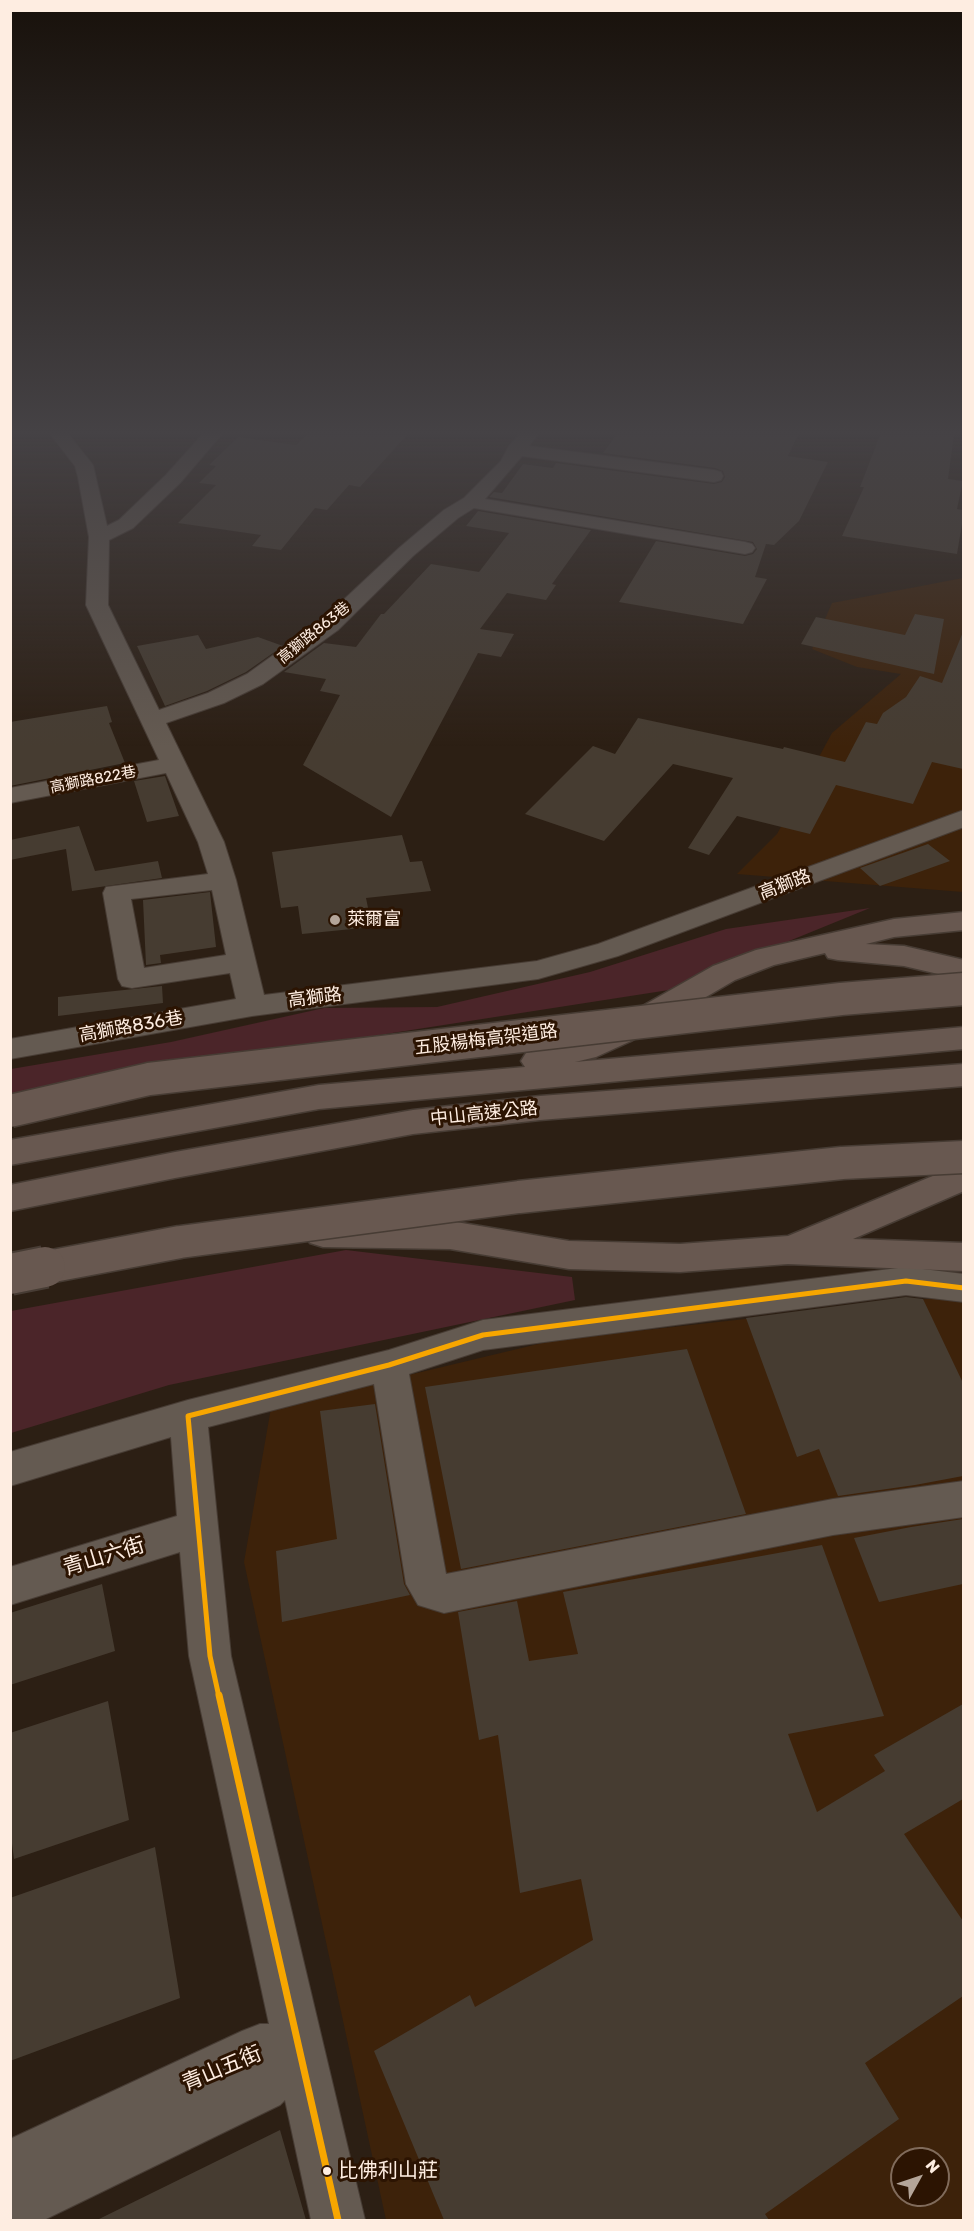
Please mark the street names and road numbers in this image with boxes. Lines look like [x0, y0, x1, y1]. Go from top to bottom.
street label: 高獅路863巷 [274, 598, 354, 668]
street label: 高獅路822巷 [49, 763, 137, 797]
street label: 高獅路 [756, 865, 814, 905]
street label: 高獅路 [287, 984, 343, 1012]
street label: 高獅路836巷 [77, 1007, 185, 1047]
street label: 五股楊梅高架道路 [413, 1021, 559, 1059]
street label: 中山高速公路 [429, 1098, 539, 1130]
street label: 青山六街 [60, 1533, 148, 1581]
street label: 青山五街 [178, 2041, 266, 2097]

